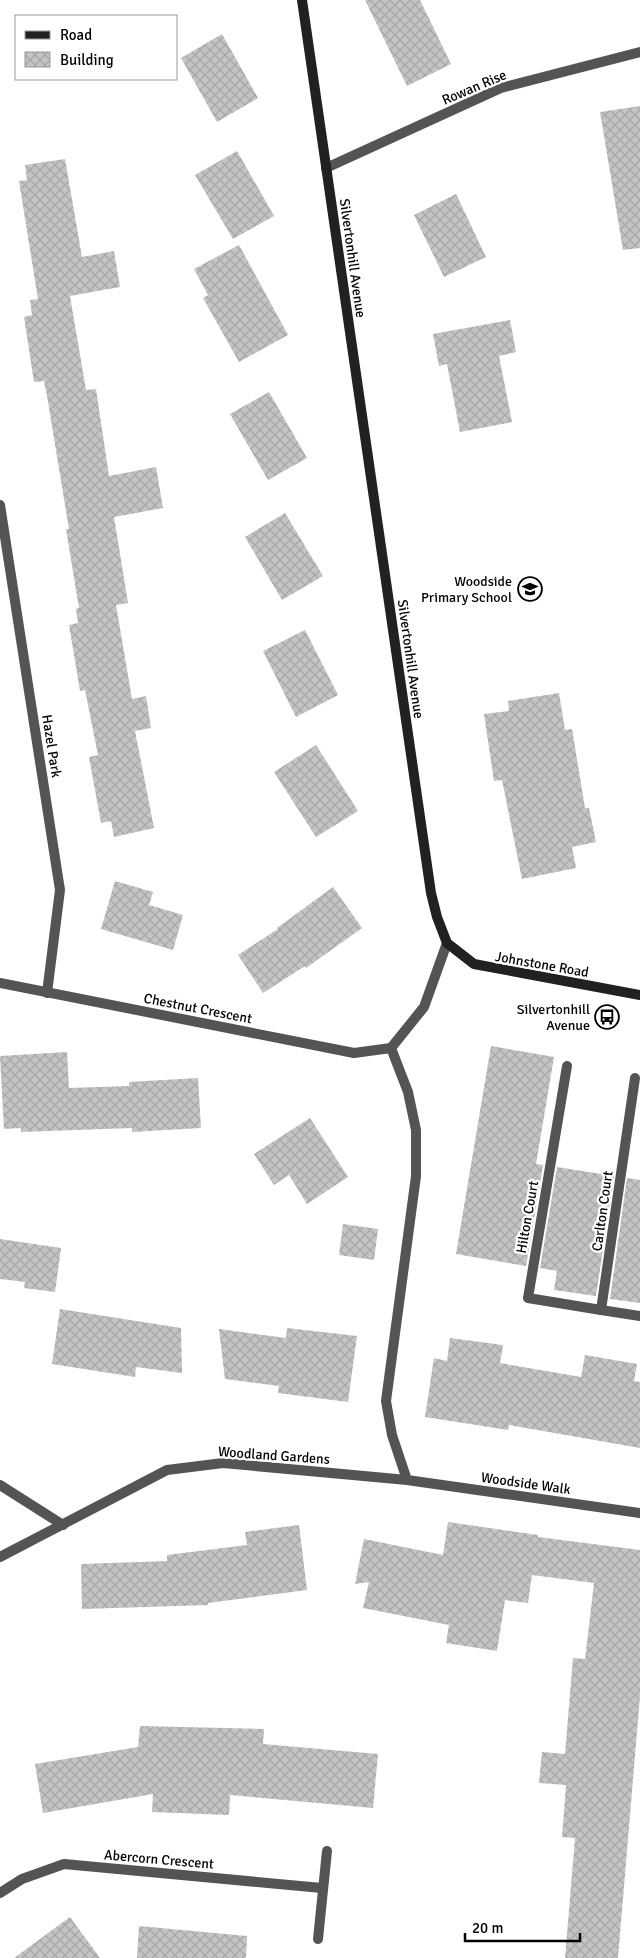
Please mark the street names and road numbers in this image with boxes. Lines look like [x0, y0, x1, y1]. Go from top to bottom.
street label: Rowan Rise [439, 66, 509, 109]
street label: Silvertonhill Avenue [336, 197, 369, 319]
street label: Silvertonhill Avenue [394, 598, 427, 720]
street label: Hazel Park [38, 713, 65, 779]
street label: Johnstone Road [494, 948, 590, 981]
street label: Chestnut Crescent [142, 990, 254, 1027]
street label: Carlton Court [588, 1170, 617, 1252]
street label: Hilton Court [513, 1179, 542, 1255]
street label: Woodland Gardens [218, 1443, 330, 1468]
street label: Woodside Walk [480, 1469, 572, 1498]
street label: Abercorn Crescent [103, 1846, 215, 1873]

